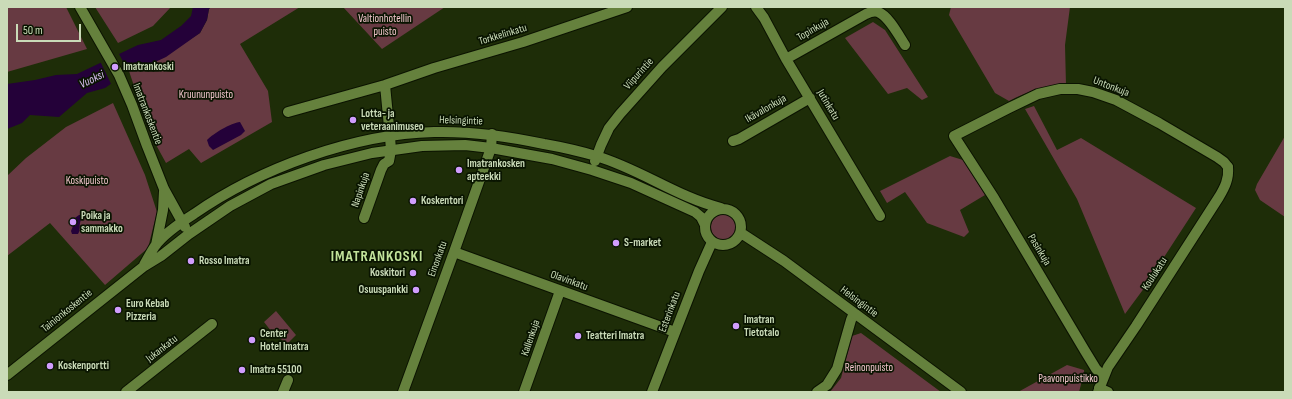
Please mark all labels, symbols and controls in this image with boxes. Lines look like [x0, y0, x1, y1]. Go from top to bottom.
park label: Valtionhotellin puisto [358, 12, 412, 38]
scale bar [18, 16, 83, 42]
street label: Topinkuja [795, 16, 831, 44]
street label: Torkkelinkatu [477, 21, 529, 49]
text: 50 m [23, 23, 43, 38]
street label: Viipurintie [621, 55, 657, 93]
place label: Imatrankoski [123, 60, 174, 74]
marker: Imatrankoski [110, 62, 120, 72]
water label: Vuoksi [77, 68, 107, 92]
street label: Untonkuja [1091, 74, 1131, 100]
street label: Imatrankoskentie [129, 82, 165, 146]
street label: Jutinkatu [814, 87, 842, 123]
park label: Kruununpuisto [179, 88, 233, 102]
street label: Ikävalonkuja [743, 92, 789, 126]
place label: Lotta- ja veteraanimuseo [361, 107, 424, 133]
street label: Helsingintie [439, 114, 483, 128]
marker: Lotta- ja veteraanimuseo [348, 115, 358, 125]
place label: Imatrankosken apteekki [467, 157, 525, 183]
marker: Imatrankosken apteekki [454, 165, 464, 175]
street label: Napinkuja [349, 171, 373, 209]
park label: Koskipuisto [66, 174, 108, 188]
place label: Koskentori [421, 194, 463, 208]
marker: Koskentori [408, 196, 418, 206]
place label: Poika ja sammakko [81, 209, 123, 235]
marker: Poika ja sammakko [68, 217, 78, 227]
street label: Pasinkuja [1024, 232, 1054, 268]
place label: S-market [624, 236, 661, 250]
marker: S-market [611, 238, 621, 248]
street label: Einonkatu [425, 239, 451, 279]
district label: IMATRANKOSKI [331, 248, 423, 266]
place label: Rosso Imatra [199, 254, 250, 268]
street label: Koulukatu [1139, 255, 1171, 293]
marker: Rosso Imatra [186, 256, 196, 266]
place label: Koskitori [370, 266, 405, 280]
marker: Koskitori [408, 268, 418, 278]
street label: Olavinkatu [548, 268, 590, 294]
place label: Osuuspankki [359, 283, 408, 297]
street label: Helsingintie [838, 284, 880, 320]
marker: Osuuspankki [411, 285, 421, 295]
street label: Tainionkoskentie [39, 286, 95, 336]
street label: Esterinkatu [656, 290, 684, 334]
place label: Euro Kebab Pizzeria [126, 297, 169, 323]
marker: Euro Kebab Pizzeria [113, 305, 123, 315]
place label: Imatran Tietotalo [744, 313, 779, 339]
street label: Kallenkuja [519, 318, 543, 358]
marker: Imatran Tietotalo [731, 321, 741, 331]
place label: Center Hotel Imatra [260, 327, 308, 353]
place label: Teatteri Imatra [586, 329, 644, 343]
marker: Teatteri Imatra [573, 331, 583, 341]
street label: Jukankatu [144, 333, 180, 365]
marker: Center Hotel Imatra [247, 335, 257, 345]
place label: Koskenportti [58, 359, 109, 373]
marker: Koskenportti [45, 361, 55, 371]
park label: Reinonpuisto [845, 361, 893, 375]
place label: Imatra 55100 [250, 363, 302, 377]
marker: Imatra 55100 [237, 365, 247, 375]
park label: Paavonpuistikko [1038, 372, 1098, 386]

